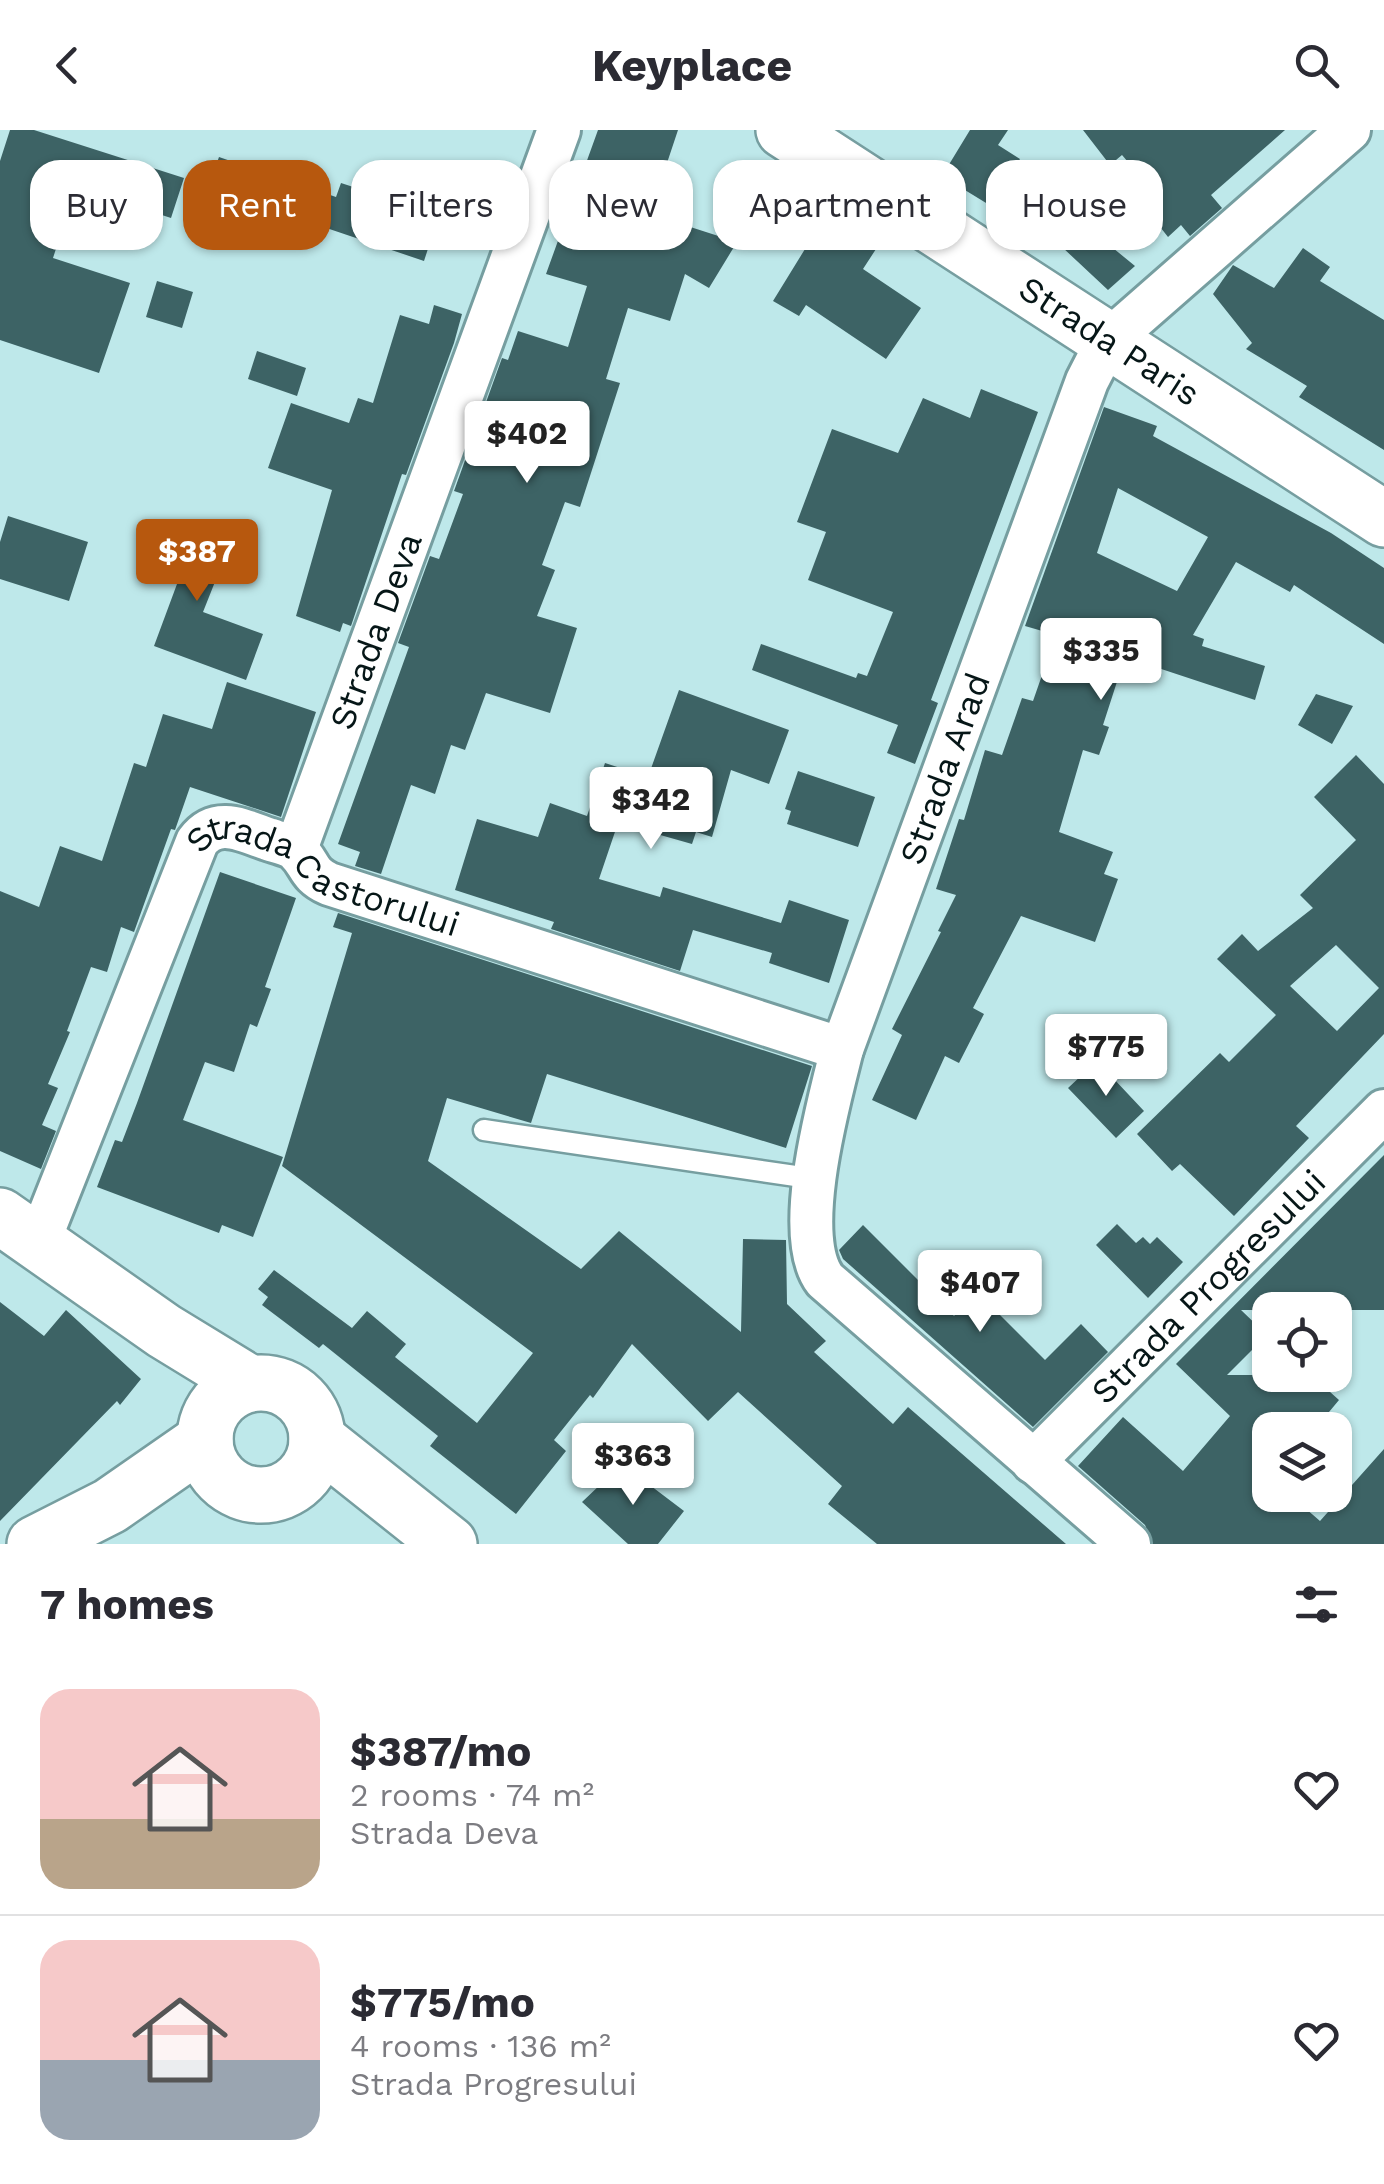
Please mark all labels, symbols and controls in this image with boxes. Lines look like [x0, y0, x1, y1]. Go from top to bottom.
icon: back [40, 38, 95, 93]
icon: search [1289, 38, 1344, 93]
text: Keyplace [592, 39, 792, 92]
chip: Buy [30, 160, 163, 250]
chip: Rent [183, 160, 331, 250]
chip: Filters [351, 160, 529, 250]
chip: New [549, 160, 693, 250]
chip: Apartment [713, 160, 966, 250]
chip: House [986, 160, 1163, 250]
street label: Strada Paris [1011, 267, 1208, 415]
pin: $402 [468, 401, 586, 486]
text: $402 [487, 414, 567, 452]
pin: $387 [138, 519, 256, 604]
street label: Strada Deva [321, 527, 431, 735]
text: $387 [158, 532, 236, 570]
pin: $335 [1042, 618, 1160, 703]
text: $335 [1062, 631, 1140, 669]
street label: Strada Arad [891, 667, 999, 870]
pin: $342 [592, 767, 710, 852]
text: $342 [612, 780, 690, 818]
street label: Strada Castorului [176, 806, 465, 946]
pin: $775 [1047, 1014, 1165, 1099]
text: $775 [1067, 1027, 1145, 1065]
street label: Strada Progresului [1082, 1161, 1334, 1413]
pin: $407 [921, 1250, 1039, 1335]
text: $407 [940, 1263, 1020, 1301]
map controls [1252, 1292, 1352, 1512]
button: locate [1252, 1292, 1352, 1392]
button: layers [1252, 1412, 1352, 1512]
pin: $363 [574, 1423, 692, 1508]
text: $363 [594, 1436, 672, 1474]
icon: filters [1289, 1577, 1344, 1632]
text: 7 homes [40, 1580, 214, 1629]
text: $387/mo [350, 1727, 531, 1776]
icon: home [120, 1729, 240, 1849]
icon: heart [1289, 1762, 1344, 1817]
text: 2 rooms · 74 m² [350, 1776, 594, 1814]
text: Strada Deva [350, 1814, 538, 1852]
text: $775/mo [350, 1978, 535, 2027]
icon: home [120, 1980, 240, 2100]
icon: heart [1289, 2013, 1344, 2068]
text: 4 rooms · 136 m² [350, 2027, 611, 2065]
text: Strada Progresului [350, 2065, 637, 2103]

